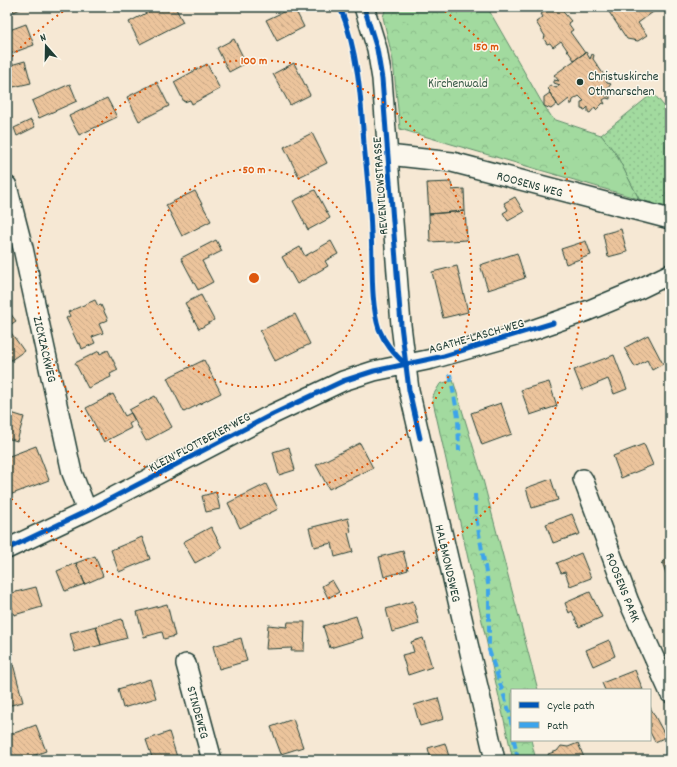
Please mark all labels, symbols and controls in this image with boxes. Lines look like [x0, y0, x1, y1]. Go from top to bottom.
north arrow [26, 26, 66, 66]
text: N [38, 30, 49, 47]
text: 150 m [473, 39, 499, 56]
text: 100 m [241, 53, 267, 70]
place label: Christuskirche Othmarschen [588, 68, 659, 102]
park label: Kirchenwald [428, 75, 488, 94]
marker: Christuskirche Othmarschen [575, 77, 585, 87]
street label: REVENTLOWSTRASSE [369, 136, 394, 235]
text: 50 m [242, 162, 266, 179]
street label: ROOSENS WEG [494, 167, 565, 203]
centre of rings [247, 271, 261, 285]
street label: ZICKZACKWEG [27, 315, 60, 385]
street label: AGATHE-LASCH-WEG [427, 315, 527, 360]
street label: KLEIN FLOTTBEKER WEG [146, 408, 254, 478]
street label: HALBMONDSWEG [428, 523, 465, 604]
street label: ROOSENS PARK [599, 550, 644, 626]
street label: STINDEWEG [180, 684, 213, 741]
legend [511, 689, 651, 741]
text: Cycle path [547, 698, 595, 715]
text: Path [547, 718, 568, 735]

